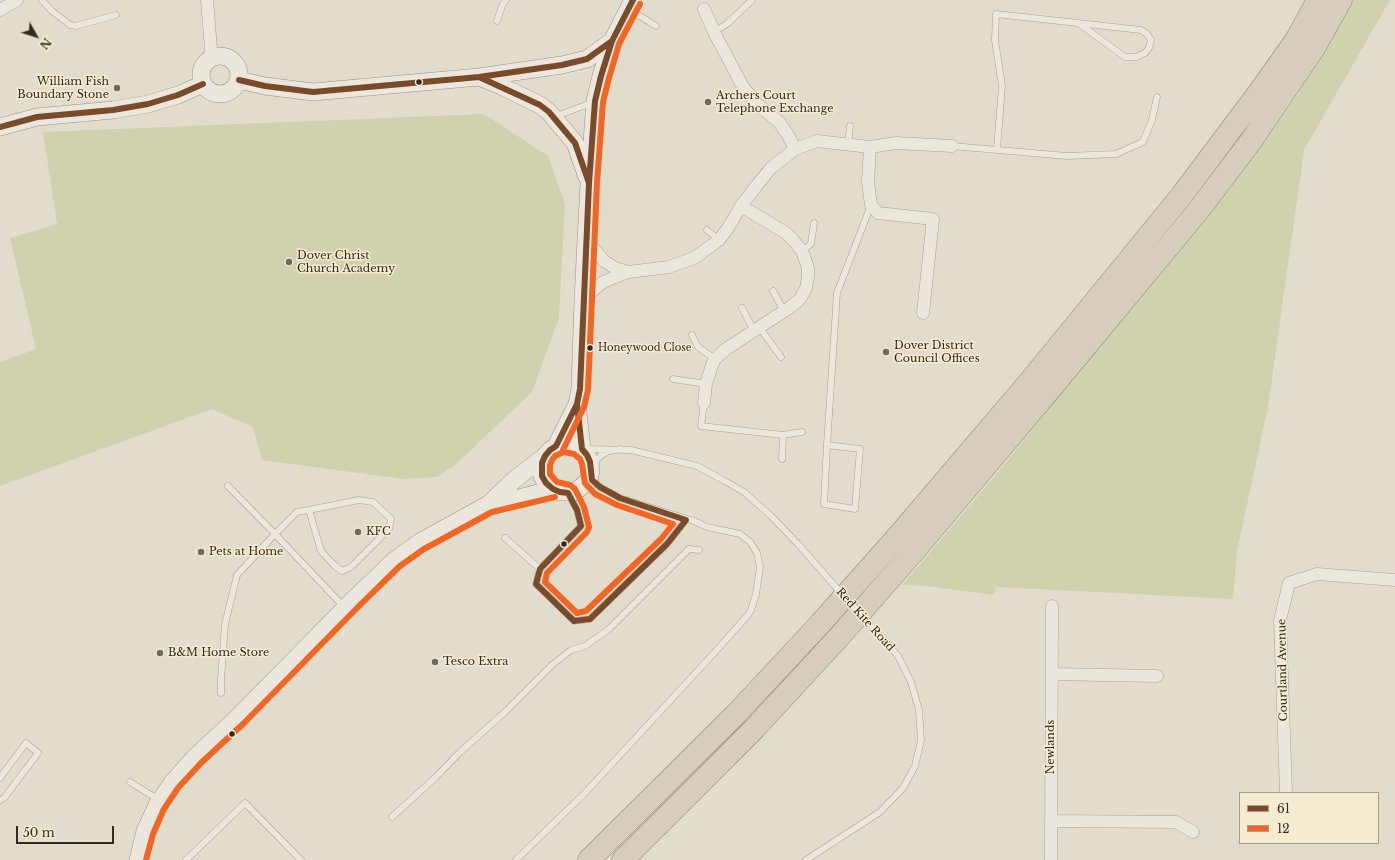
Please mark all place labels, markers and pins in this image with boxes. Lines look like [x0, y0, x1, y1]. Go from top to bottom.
place label: William Fish Boundary Stone [17, 75, 109, 101]
unlabelled marker [414, 77, 424, 87]
marker: William Fish Boundary Stone [112, 83, 122, 93]
place label: Archers Court Telephone Exchange [716, 89, 834, 115]
marker: Archers Court Telephone Exchange [703, 97, 713, 107]
place label: Dover Christ Church Academy [297, 249, 395, 275]
marker: Dover Christ Church Academy [284, 257, 294, 267]
place label: Dover District Council Offices [894, 339, 980, 365]
place label: Honeywood Close [598, 342, 692, 354]
marker: Honeywood Close [585, 343, 595, 353]
marker: Dover District Council Offices [881, 347, 891, 357]
place label: KFC [366, 525, 391, 539]
marker: KFC [353, 527, 363, 537]
unlabelled marker [559, 539, 569, 549]
place label: Pets at Home [209, 545, 283, 559]
marker: Pets at Home [196, 547, 206, 557]
place label: B&M Home Store [168, 646, 269, 660]
marker: B&M Home Store [155, 648, 165, 658]
place label: Tesco Extra [443, 655, 508, 669]
marker: Tesco Extra [430, 657, 440, 667]
unlabelled marker [227, 729, 237, 739]

